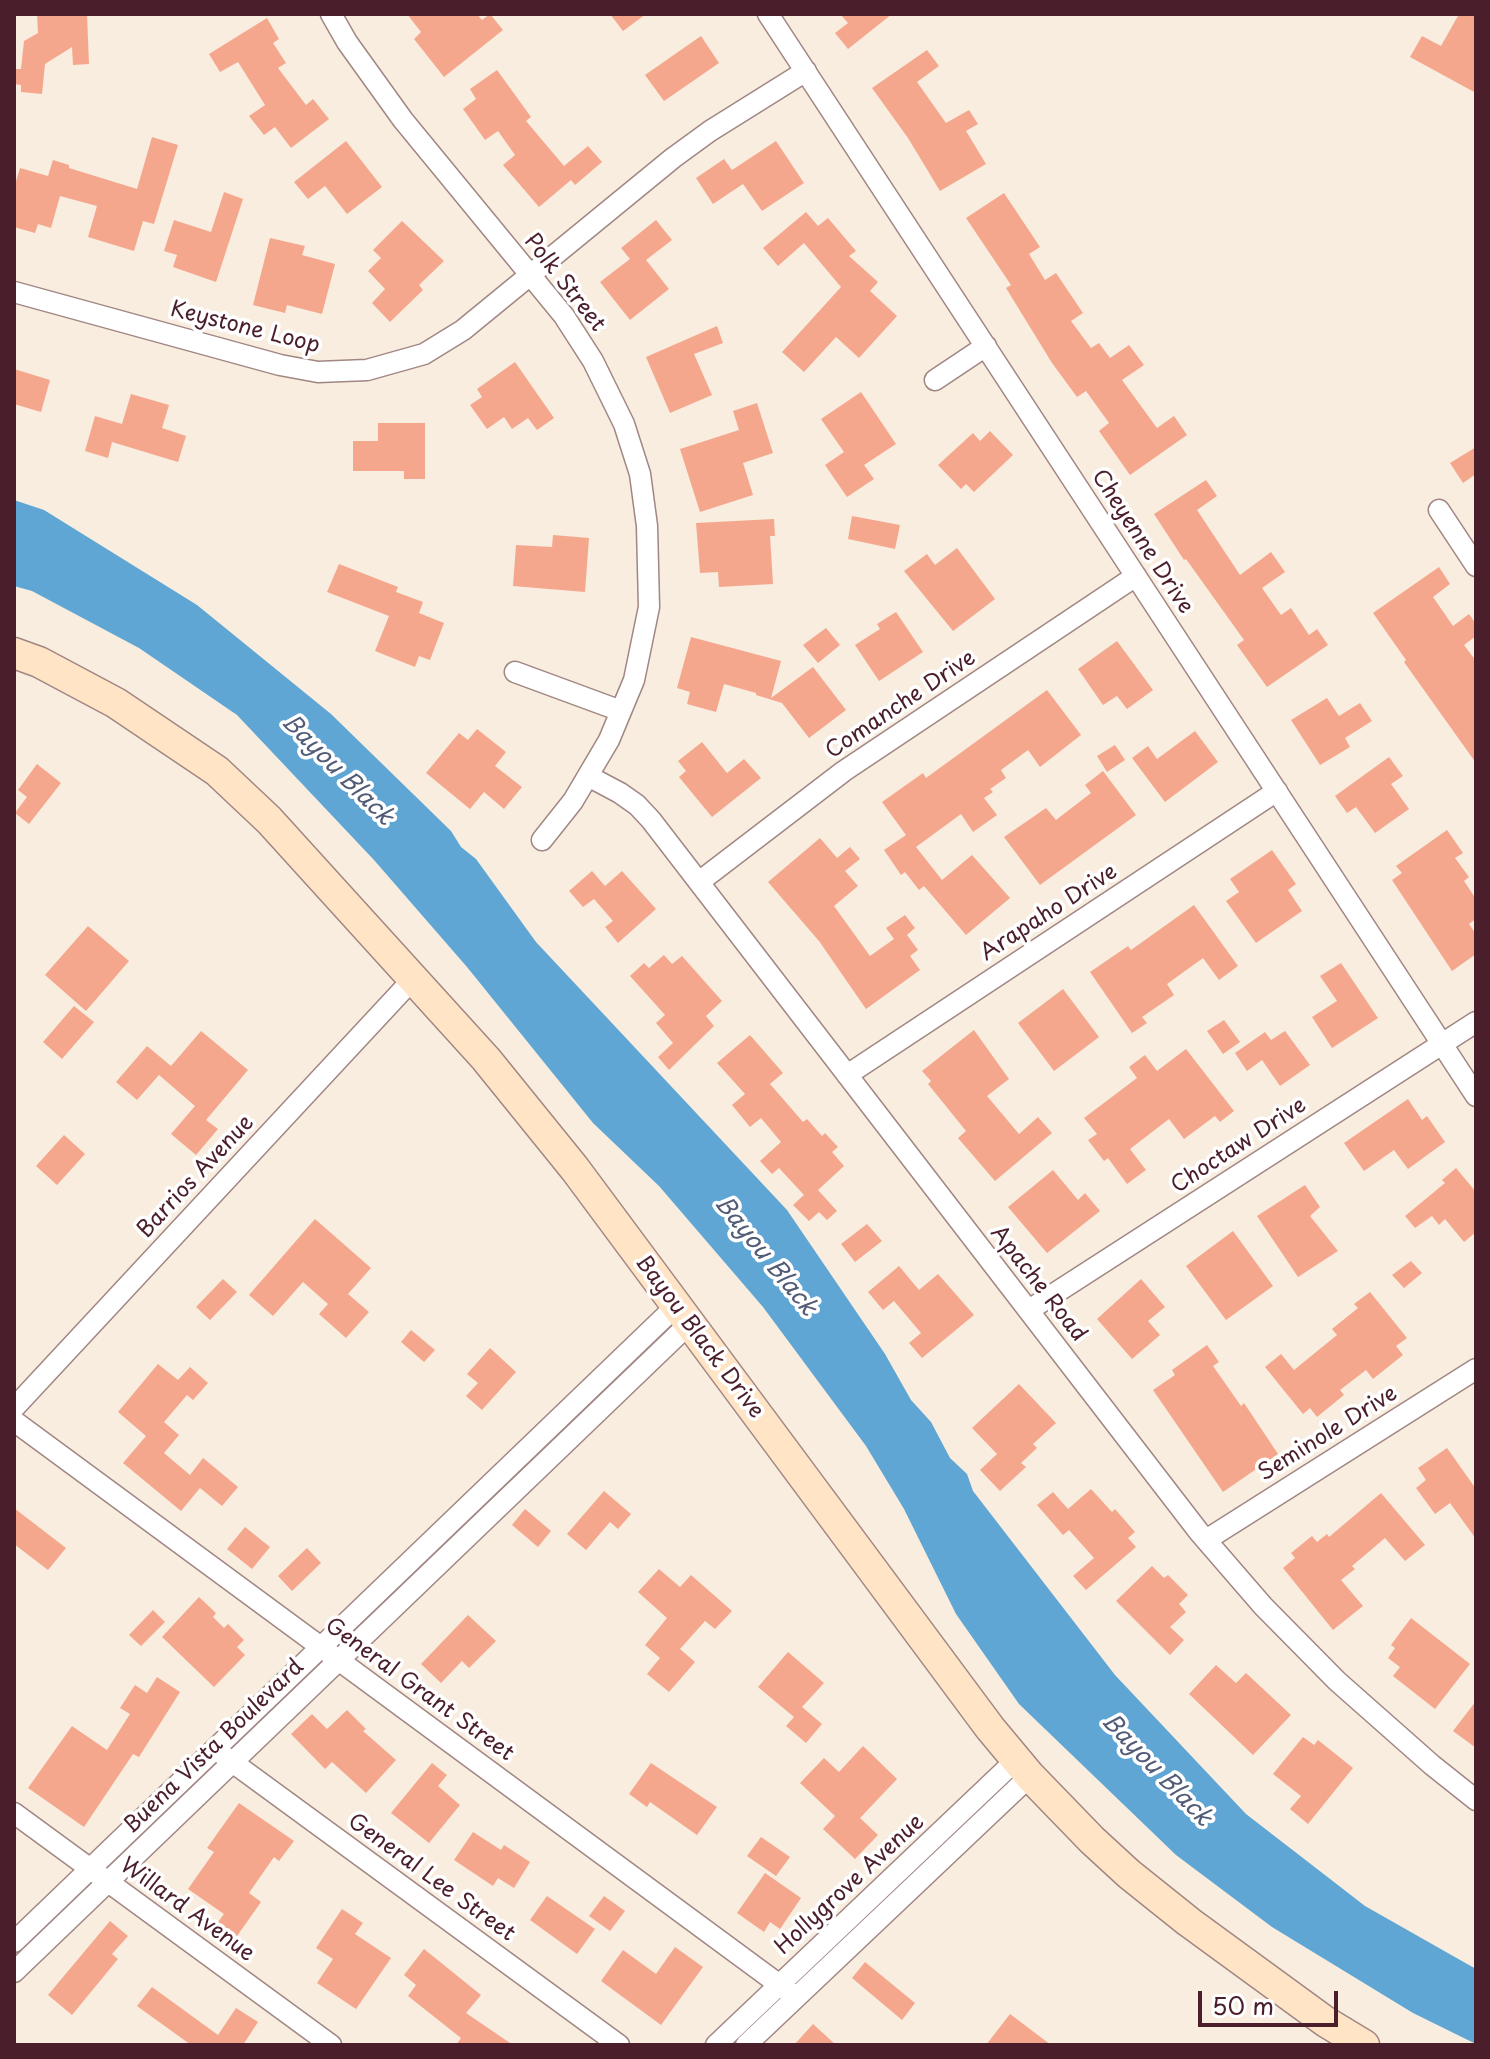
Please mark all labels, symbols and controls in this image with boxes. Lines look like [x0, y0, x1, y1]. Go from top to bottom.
street label: Polk Street [518, 229, 610, 337]
street label: Keystone Loop [168, 297, 322, 359]
street label: Cheyenne Drive [1086, 465, 1198, 619]
street label: Comanche Drive [821, 645, 981, 765]
water label: Bayou Black [275, 708, 399, 832]
street label: Arapaho Drive [976, 859, 1122, 967]
street label: Choctaw Drive [1167, 1093, 1311, 1199]
street label: Barrios Avenue [132, 1110, 260, 1244]
water label: Bayou Black [708, 1190, 822, 1322]
street label: Apache Road [985, 1221, 1091, 1347]
street label: Bayou Black Drive [629, 1250, 769, 1424]
street label: Seminole Drive [1254, 1381, 1402, 1487]
street label: General Grant Street [319, 1613, 519, 1767]
street label: Buena Vista Boulevard [119, 1654, 309, 1840]
water label: Bayou Black [1095, 1707, 1217, 1833]
street label: General Lee Street [342, 1808, 520, 1948]
street label: Hollygrove Avenue [770, 1809, 930, 1961]
street label: Willard Avenue [115, 1852, 259, 1968]
scale bar [1202, 1975, 1342, 2025]
text: 50 m [1212, 1987, 1274, 2023]

